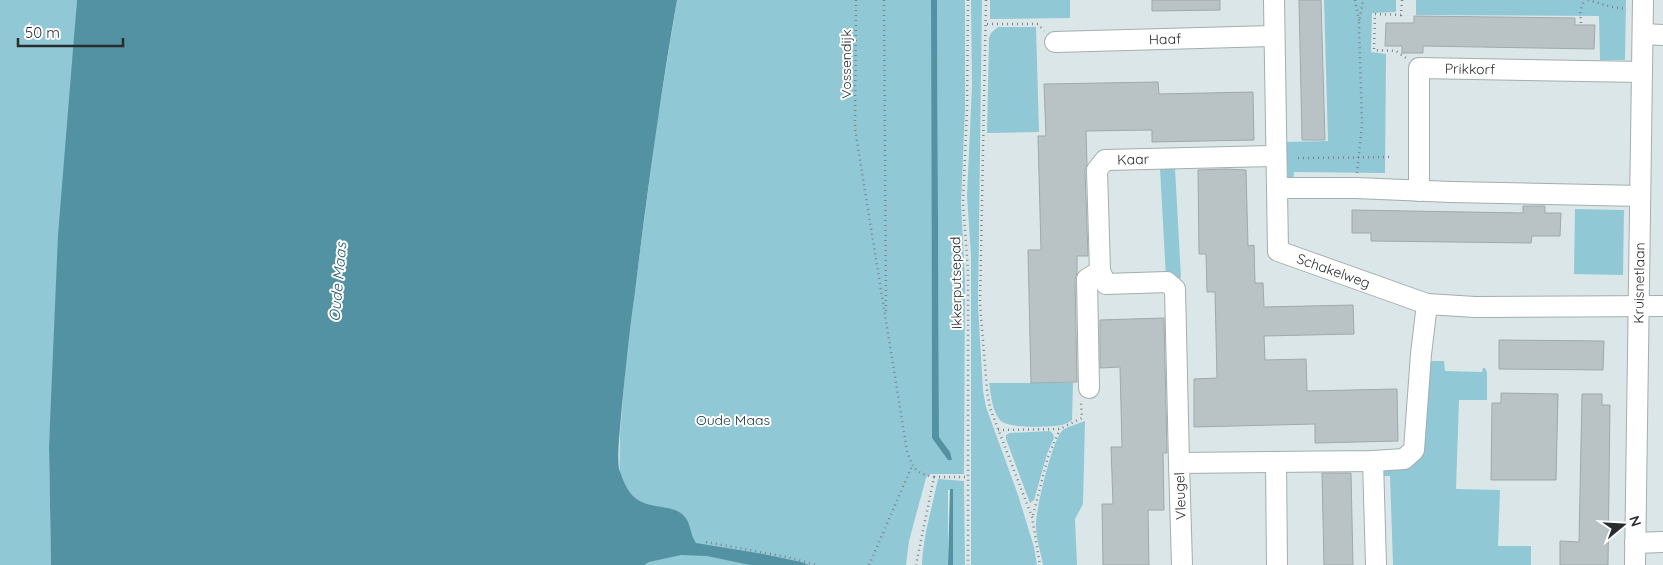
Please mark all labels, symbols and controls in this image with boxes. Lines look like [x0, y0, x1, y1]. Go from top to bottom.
scale bar [18, 15, 122, 47]
text: 50 m [25, 23, 60, 42]
street label: Vossendijk [837, 29, 855, 99]
street label: Haaf [1149, 30, 1181, 48]
street label: Prikkorf [1445, 59, 1495, 78]
street label: Kaar [1117, 150, 1150, 169]
street label: Ikkerputsepad [946, 236, 966, 330]
water label: Oude Maas [325, 241, 351, 322]
street label: Kruisnetlaan [1629, 242, 1649, 324]
street label: Schakelweg [1294, 249, 1373, 292]
park label: Oude Maas [696, 411, 770, 429]
street label: Vleugel [1170, 472, 1190, 520]
north arrow [1598, 500, 1648, 550]
text: N [1625, 513, 1646, 529]

